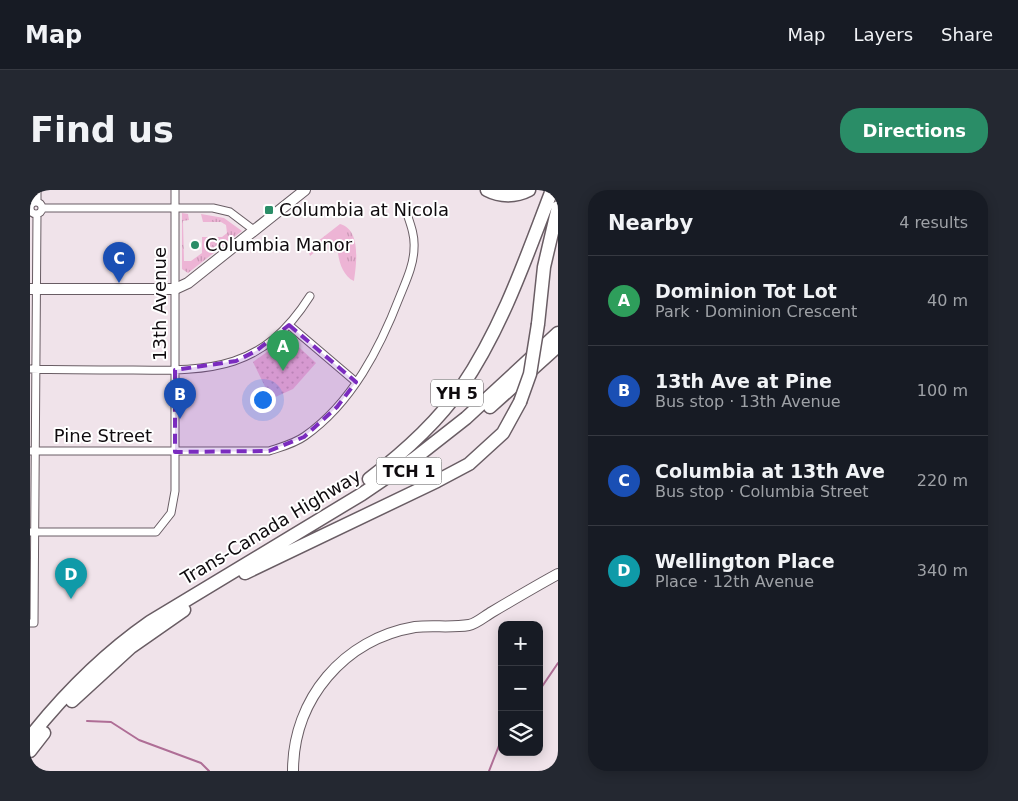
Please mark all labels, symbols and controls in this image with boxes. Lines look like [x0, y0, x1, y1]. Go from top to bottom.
text: Map [25, 21, 82, 49]
text: Map [787, 24, 825, 45]
text: Layers [853, 24, 913, 45]
text: Share [941, 24, 993, 45]
button: Directions [840, 108, 988, 153]
text: Find us [30, 110, 174, 150]
place label: Columbia at Nicola [279, 199, 449, 220]
marker: Columbia at Nicola [263, 204, 275, 216]
text: Nearby [608, 211, 693, 235]
text: 4 results [899, 213, 968, 232]
place label: Columbia Manor [205, 234, 353, 255]
marker: Columbia Manor [189, 239, 201, 251]
pin: C [103, 242, 135, 283]
street label: 13th Avenue [149, 247, 170, 361]
text: Dominion Tot Lot [655, 280, 837, 302]
text: A [618, 291, 630, 310]
text: 40 m [927, 291, 968, 310]
text: Park · Dominion Crescent [655, 302, 857, 321]
pin: A [267, 330, 299, 371]
text: 13th Ave at Pine [655, 370, 832, 392]
pin: B [164, 378, 196, 419]
road number: YH 5 [431, 380, 483, 407]
text: B [618, 381, 630, 400]
text: 100 m [917, 381, 968, 400]
your location [250, 387, 276, 413]
text: Bus stop · 13th Avenue [655, 392, 841, 411]
street label: Pine Street [54, 425, 152, 446]
road number: TCH 1 [376, 458, 442, 484]
text: Columbia at 13th Ave [655, 460, 885, 482]
street label: Trans-Canada Highway [176, 464, 365, 589]
text: C [618, 471, 630, 490]
text: 220 m [917, 471, 968, 490]
text: Bus stop · Columbia Street [655, 482, 869, 501]
text: Wellington Place [655, 550, 835, 572]
pin: D [55, 558, 87, 599]
text: D [617, 561, 631, 580]
text: 340 m [917, 561, 968, 580]
text: Place · 12th Avenue [655, 572, 814, 591]
map controls [498, 621, 543, 756]
button: + [498, 621, 543, 666]
button: − [498, 666, 543, 711]
button: layers [498, 711, 543, 756]

